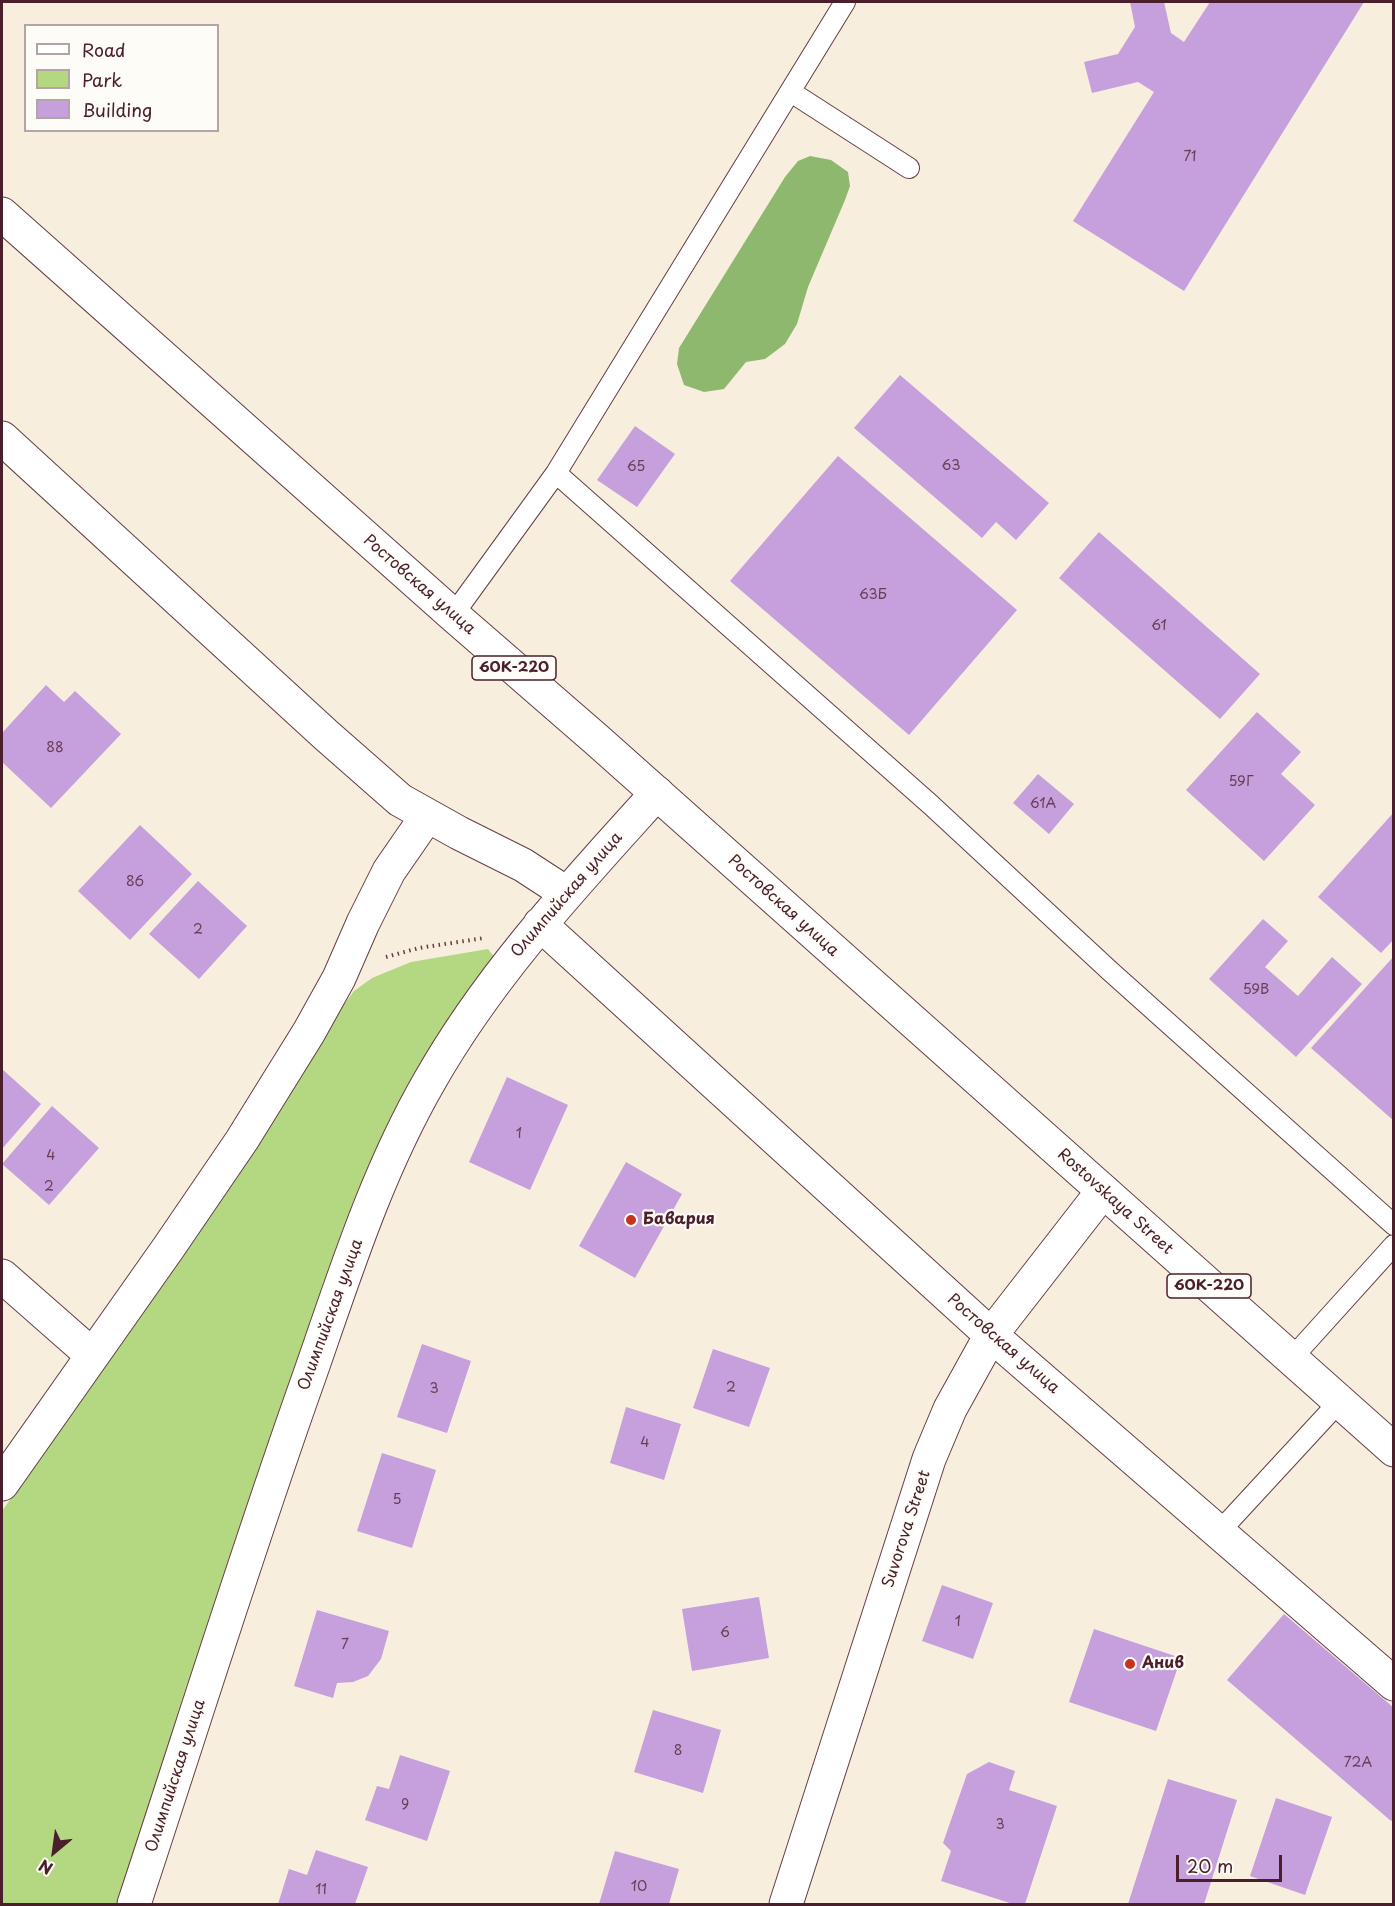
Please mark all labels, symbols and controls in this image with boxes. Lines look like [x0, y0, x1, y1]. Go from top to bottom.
legend [24, 24, 219, 132]
text: Road [82, 36, 126, 63]
text: Park [82, 66, 122, 93]
text: Building [82, 96, 152, 123]
house number: 71 [1183, 149, 1197, 165]
house number: 63 [942, 458, 960, 474]
house number: 65 [627, 459, 645, 475]
street label: Ростовская улица [359, 531, 479, 639]
house number: 63Б [859, 587, 887, 603]
house number: 61 [1151, 618, 1167, 634]
road number: 60К-220 [472, 656, 556, 680]
house number: 88 [46, 740, 64, 756]
house number: 59Г [1228, 774, 1254, 790]
house number: 61А [1030, 796, 1056, 812]
street label: Олимпийская улица [507, 828, 627, 962]
street label: Ростовская улица [724, 851, 842, 961]
house number: 86 [126, 874, 144, 890]
house number: 2 [193, 922, 203, 938]
house number: 59В [1243, 982, 1269, 998]
house number: 1 [516, 1126, 522, 1142]
street label: Rostovskaya Street [1053, 1145, 1177, 1259]
house number: 4 [46, 1148, 56, 1164]
house number: 2 [44, 1179, 54, 1195]
place label: Бавария [643, 1210, 715, 1230]
marker: Бавария [624, 1213, 638, 1227]
street label: Олимпийская улица [295, 1237, 367, 1393]
road number: 60К-220 [1167, 1274, 1251, 1298]
street label: Ростовская улица [943, 1290, 1063, 1398]
house number: 2 [726, 1380, 736, 1396]
house number: 3 [429, 1381, 439, 1397]
house number: 4 [640, 1435, 650, 1451]
street label: Suvorova Street [879, 1468, 935, 1590]
house number: 5 [392, 1492, 402, 1508]
house number: 1 [955, 1614, 961, 1630]
house number: 6 [720, 1625, 730, 1641]
house number: 7 [341, 1637, 349, 1653]
place label: Анив [1142, 1654, 1184, 1674]
marker: Анив [1123, 1657, 1137, 1671]
street label: Олимпийская улица [142, 1697, 210, 1855]
house number: 8 [674, 1743, 682, 1759]
house number: 72А [1344, 1755, 1372, 1771]
house number: 9 [401, 1797, 409, 1813]
house number: 3 [995, 1817, 1005, 1833]
north arrow [24, 1822, 84, 1882]
scale bar [1179, 1843, 1286, 1881]
text: 20 m [1187, 1852, 1233, 1879]
text: N [34, 1854, 57, 1881]
house number: 10 [631, 1879, 647, 1895]
house number: 11 [315, 1882, 327, 1898]

